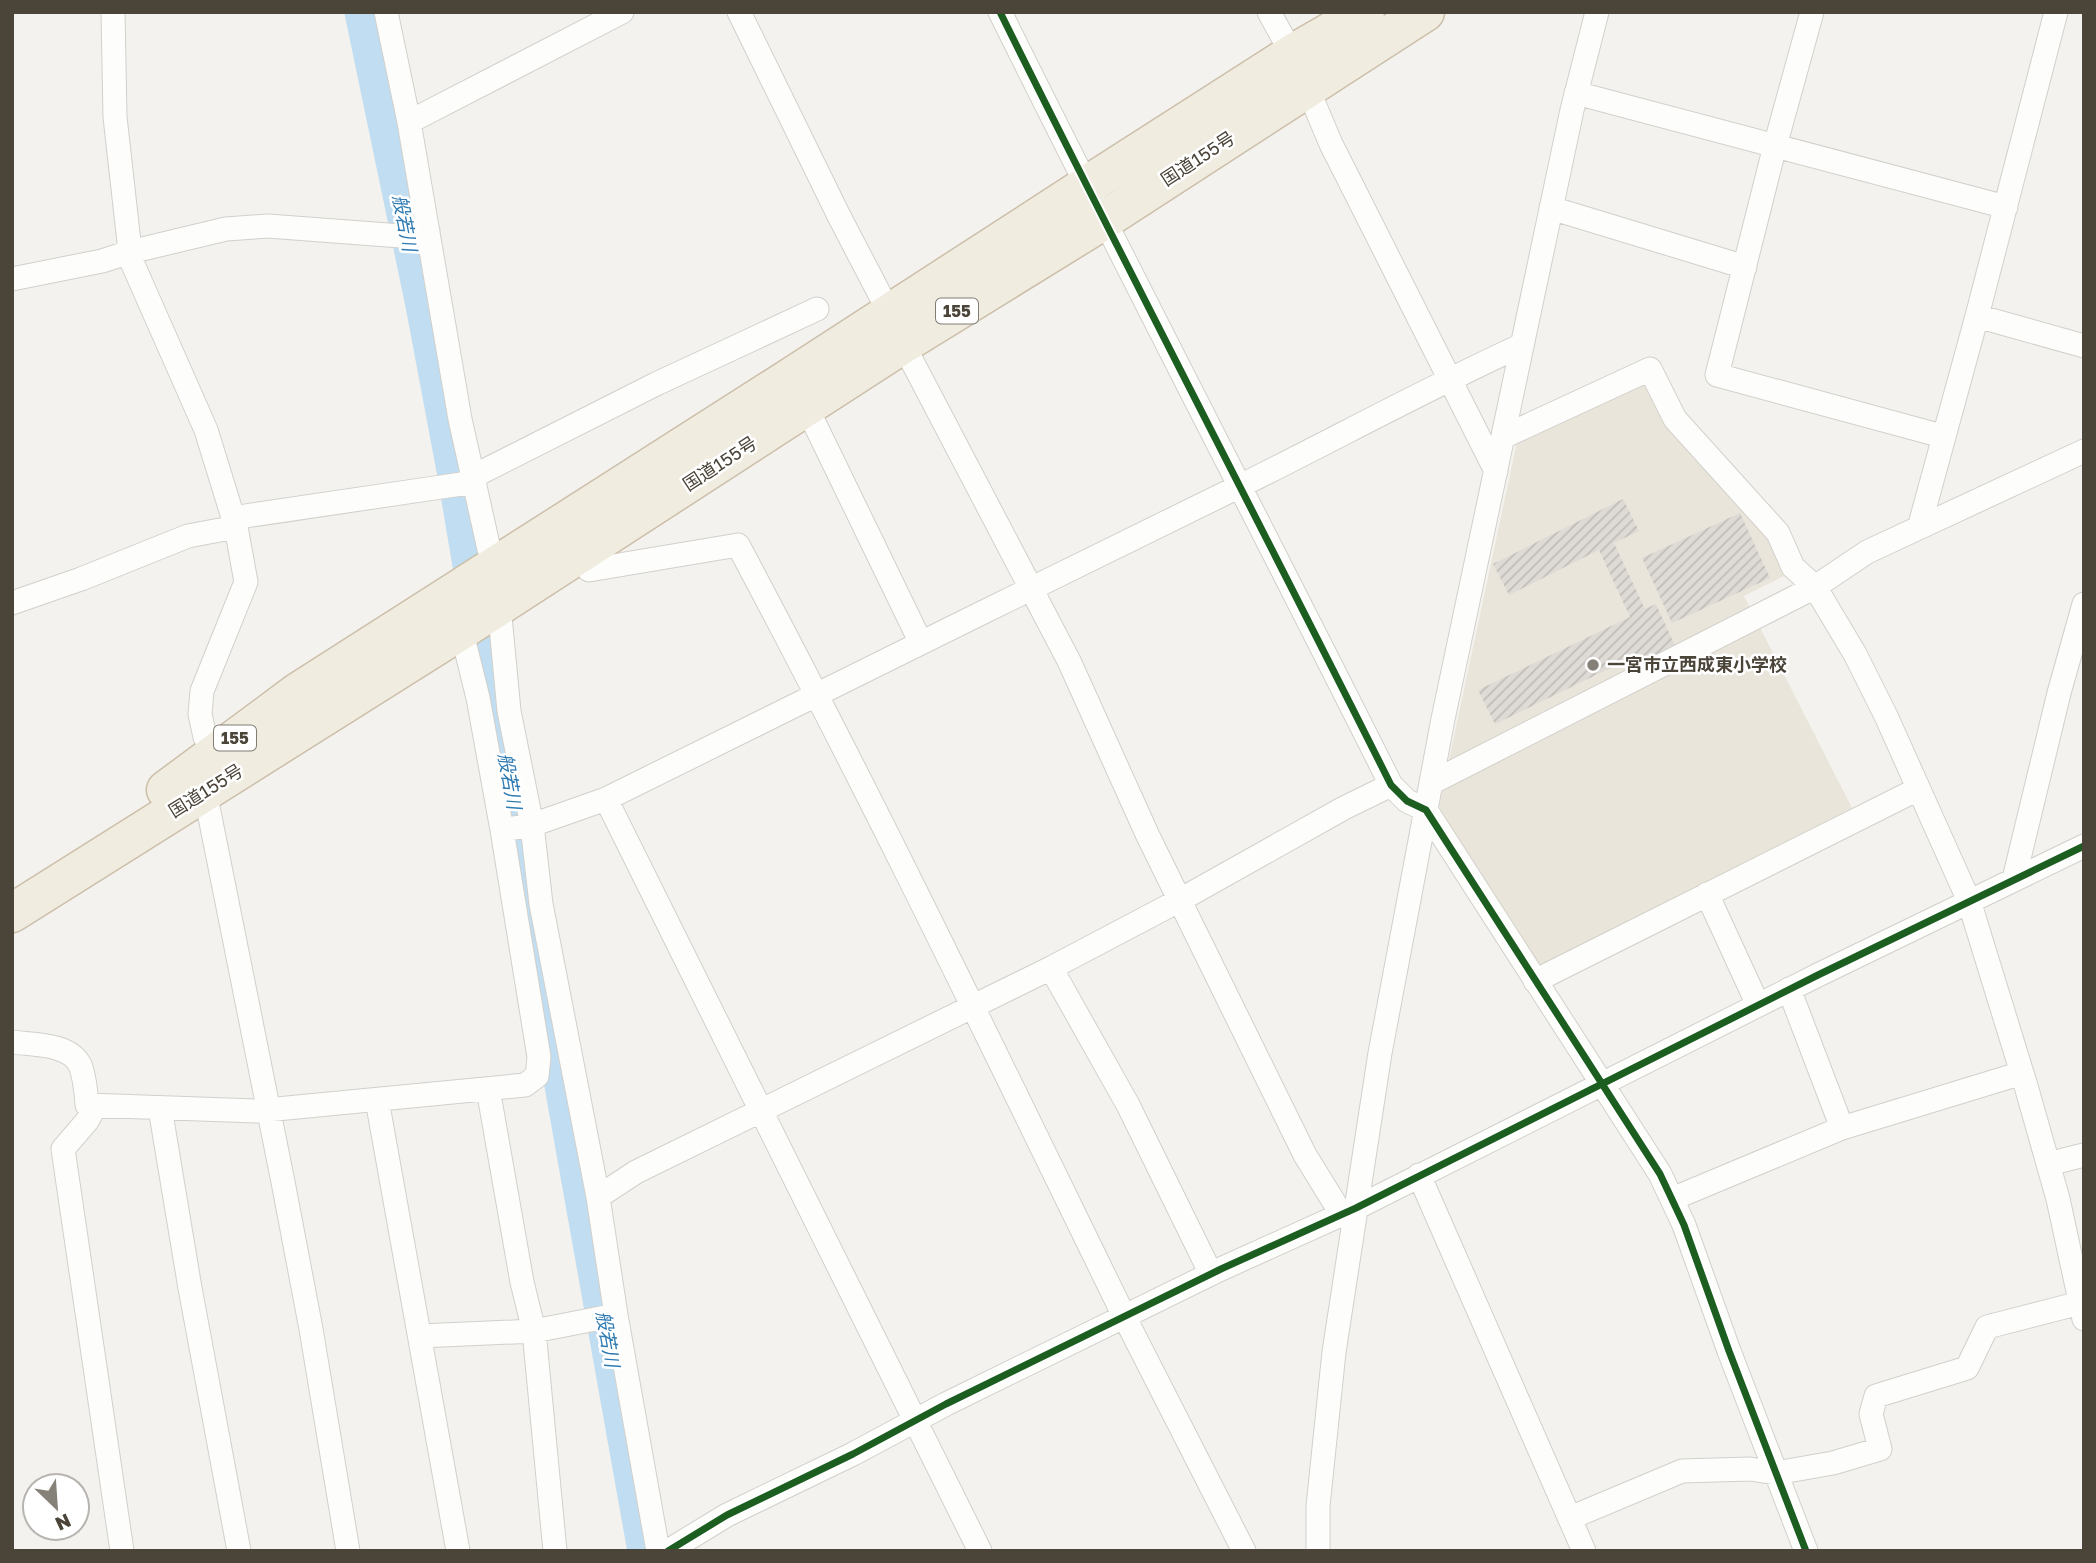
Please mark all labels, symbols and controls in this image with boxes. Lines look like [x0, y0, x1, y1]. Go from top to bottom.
street label: 国道155号 [1156, 126, 1239, 190]
water label: 般若川 [389, 193, 423, 255]
road number: 155 [936, 298, 978, 324]
street label: 国道155号 [678, 431, 761, 495]
place label: 一宮市立西成東小学校 [1607, 653, 1787, 675]
marker: 一宮市立西成東小学校 [1585, 657, 1601, 673]
road number: 155 [214, 726, 256, 750]
water label: 般若川 [494, 751, 527, 813]
street label: 国道155号 [164, 759, 247, 822]
water label: 般若川 [592, 1309, 625, 1371]
north arrow [21, 1472, 91, 1542]
text: N [52, 1509, 75, 1536]

